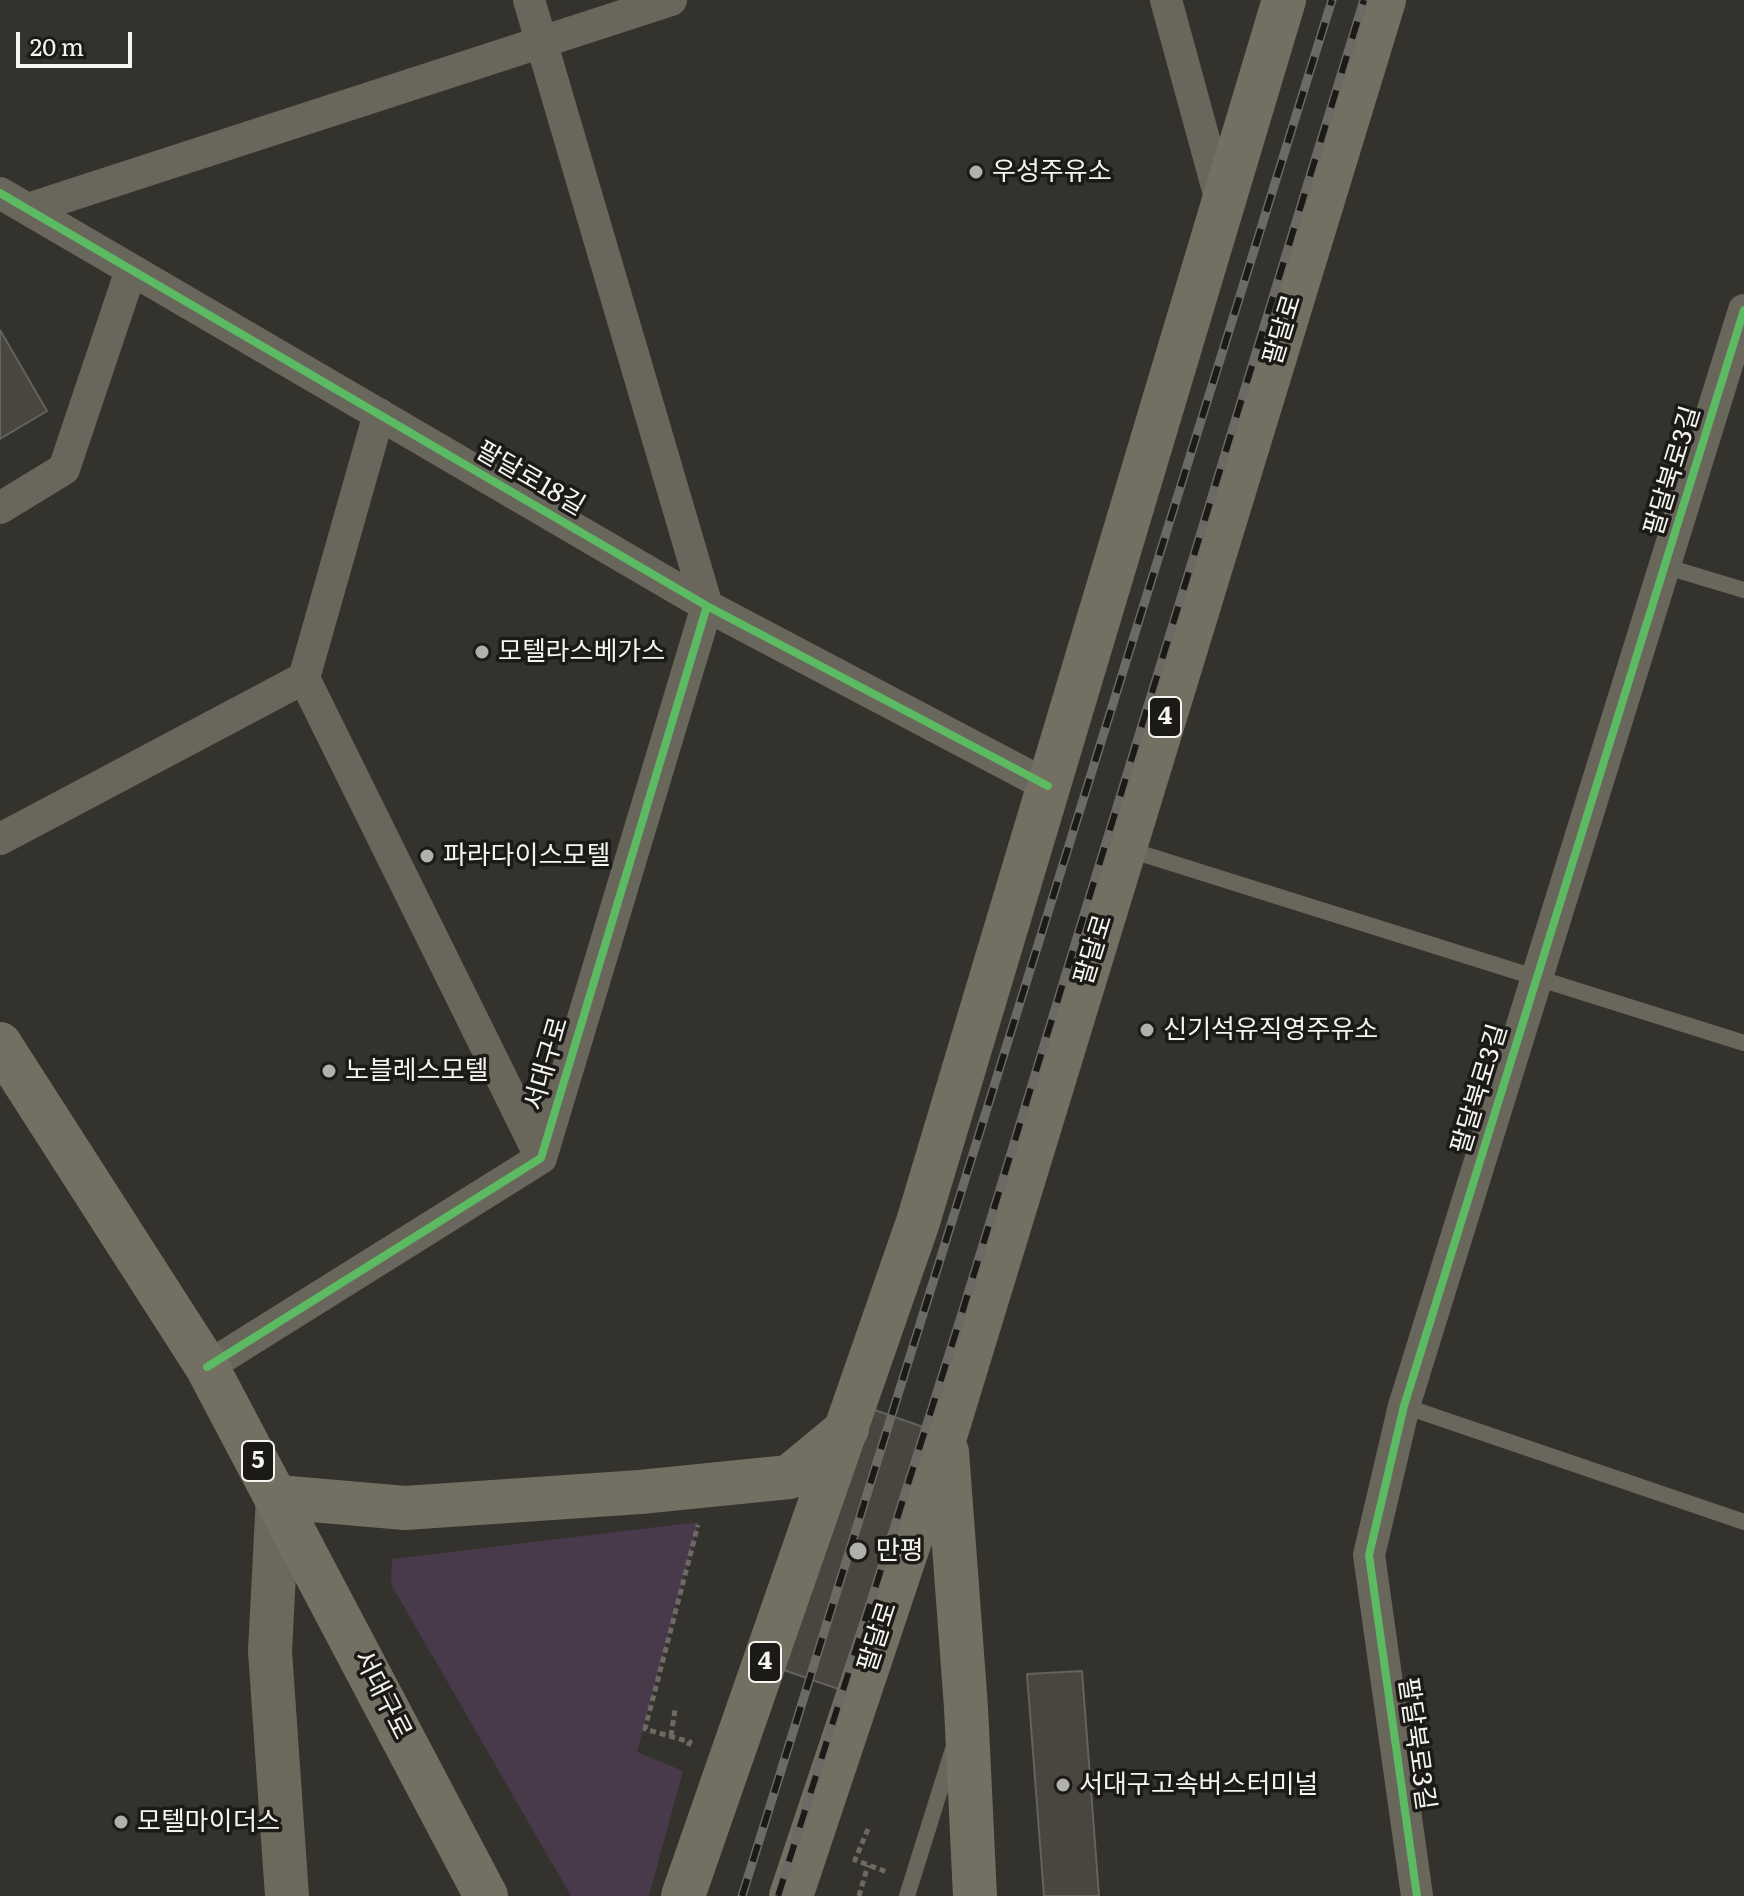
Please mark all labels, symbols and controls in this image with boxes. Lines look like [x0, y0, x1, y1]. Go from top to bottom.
scale bar [20, 16, 136, 66]
text: 20 m [30, 28, 84, 63]
place label: 우성주유소 [992, 156, 1112, 188]
marker: 우성주유소 [967, 163, 985, 181]
street label: 팔달로 [1258, 291, 1308, 369]
street label: 팔달북로3길 [1639, 403, 1707, 539]
street label: 팔달로18길 [470, 435, 590, 523]
place label: 모텔라스베가스 [498, 636, 665, 668]
marker: 모텔라스베가스 [473, 643, 491, 661]
road number: 4 [1149, 697, 1181, 737]
place label: 파라다이스모텔 [443, 840, 610, 872]
marker: 파라다이스모텔 [418, 847, 436, 865]
street label: 팔달로 [1069, 911, 1119, 989]
street label: 서대구로 [519, 1014, 575, 1114]
place label: 신기석유직영주유소 [1163, 1014, 1378, 1046]
marker: 신기석유직영주유소 [1138, 1021, 1156, 1039]
street label: 팔달북로3길 [1446, 1021, 1514, 1157]
place label: 노블레스모텔 [345, 1055, 489, 1087]
marker: 노블레스모텔 [320, 1062, 338, 1080]
road number: 5 [242, 1441, 274, 1481]
place label: 만평 [876, 1535, 924, 1567]
marker: 만평 [847, 1540, 869, 1562]
street label: 팔달로 [852, 1598, 904, 1676]
road number: 4 [749, 1642, 781, 1682]
street label: 서대구로 [346, 1645, 418, 1745]
street label: 팔달북로3길 [1391, 1676, 1441, 1812]
place label: 서대구고속버스터미널 [1079, 1769, 1318, 1801]
marker: 서대구고속버스터미널 [1054, 1776, 1072, 1794]
place label: 모텔마이더스 [137, 1806, 281, 1838]
marker: 모텔마이더스 [112, 1813, 130, 1831]

